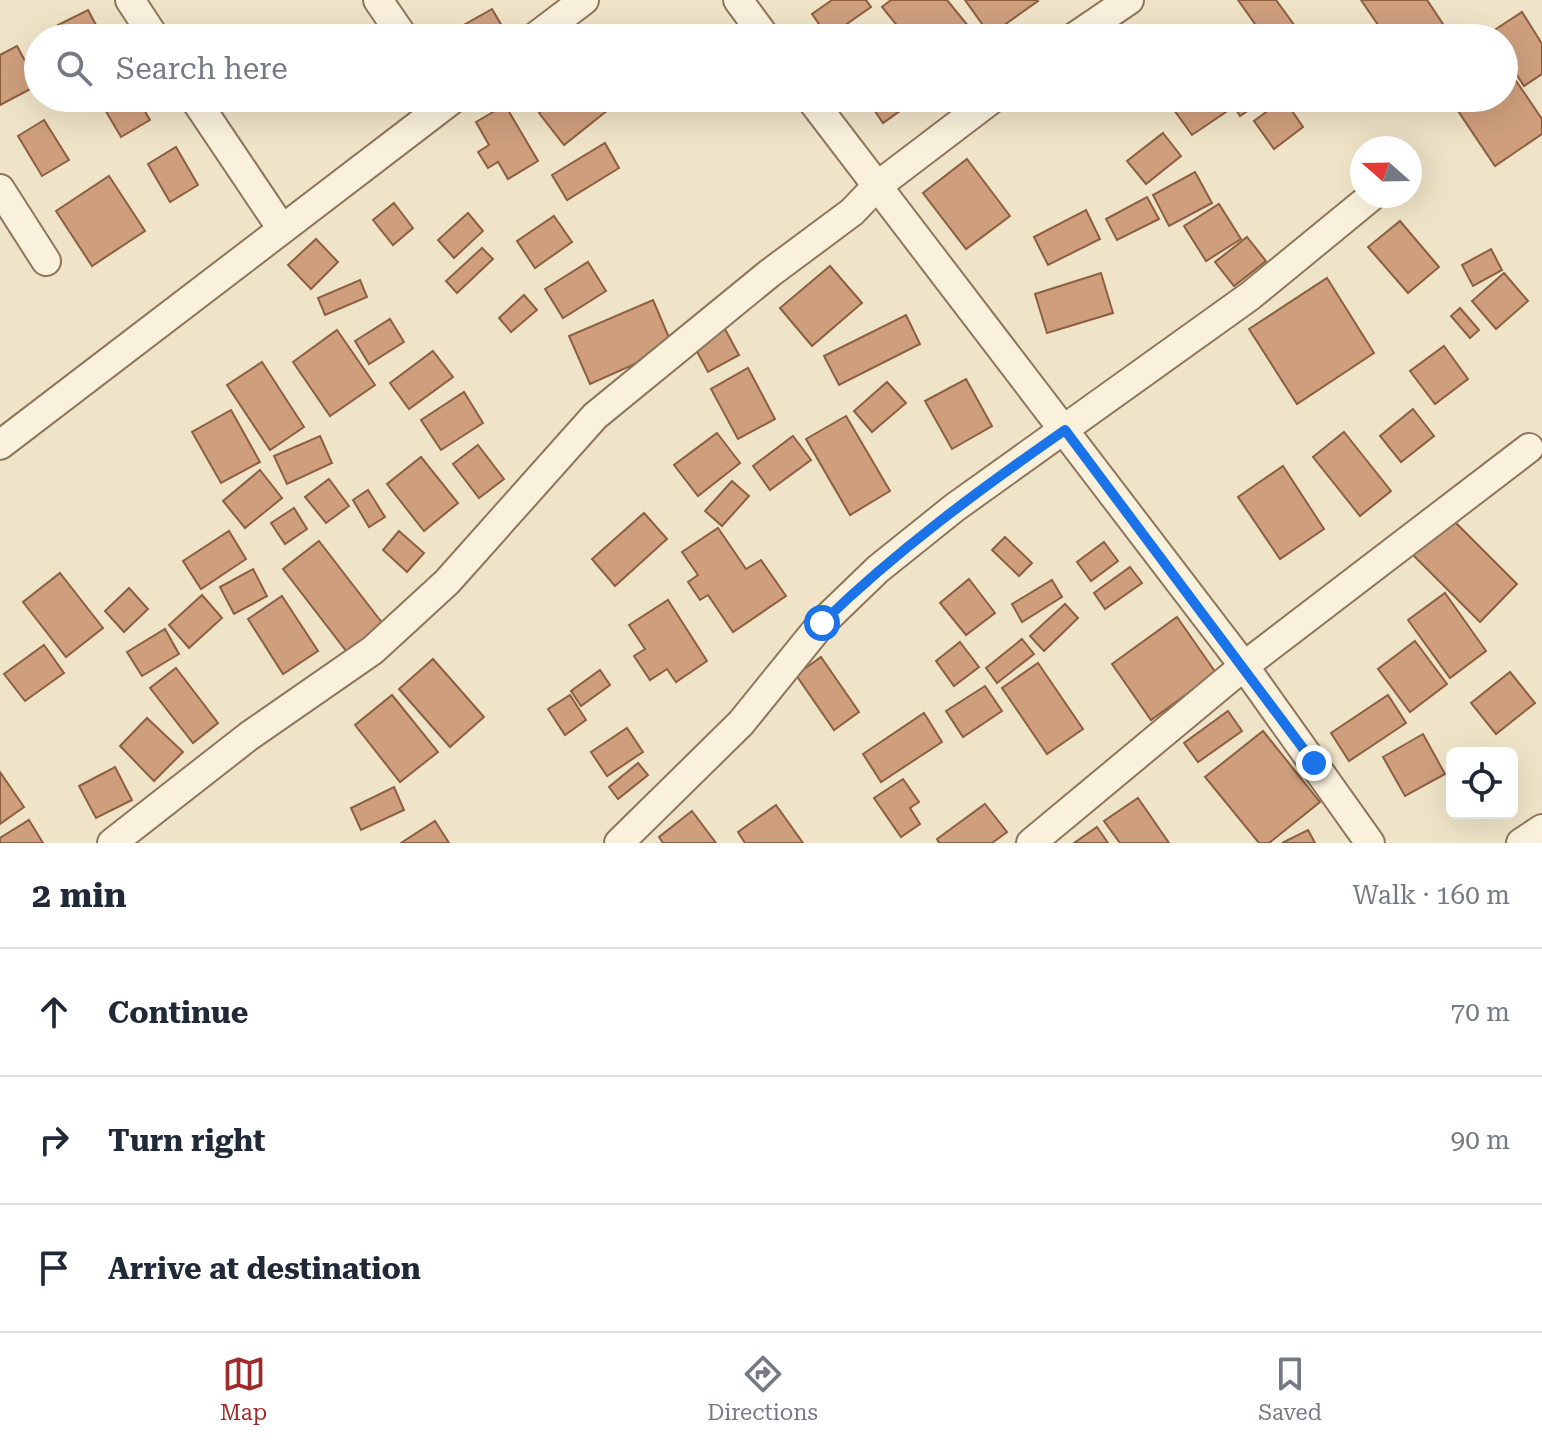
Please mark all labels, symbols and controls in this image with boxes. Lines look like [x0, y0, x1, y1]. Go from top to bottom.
search box [24, 24, 1518, 112]
icon: search [52, 46, 96, 90]
text: Search here [116, 51, 288, 86]
north arrow [1350, 136, 1422, 208]
route start [804, 605, 840, 641]
route end [1296, 745, 1332, 781]
map controls [1446, 747, 1518, 819]
button: locate [1446, 747, 1518, 819]
text: 2 min [32, 875, 127, 915]
text: Walk · 160 m [1352, 880, 1510, 910]
icon: ahead [32, 990, 76, 1034]
text: Continue [108, 995, 248, 1030]
text: 70 m [1451, 997, 1510, 1027]
icon: right [32, 1118, 76, 1162]
text: Turn right [108, 1123, 265, 1158]
text: 90 m [1451, 1125, 1510, 1155]
icon: arrive [32, 1246, 76, 1290]
text: Arrive at destination [108, 1251, 421, 1286]
tab: Map [220, 1352, 267, 1425]
tab: Directions [707, 1352, 818, 1425]
tab: Saved [1258, 1352, 1322, 1425]

